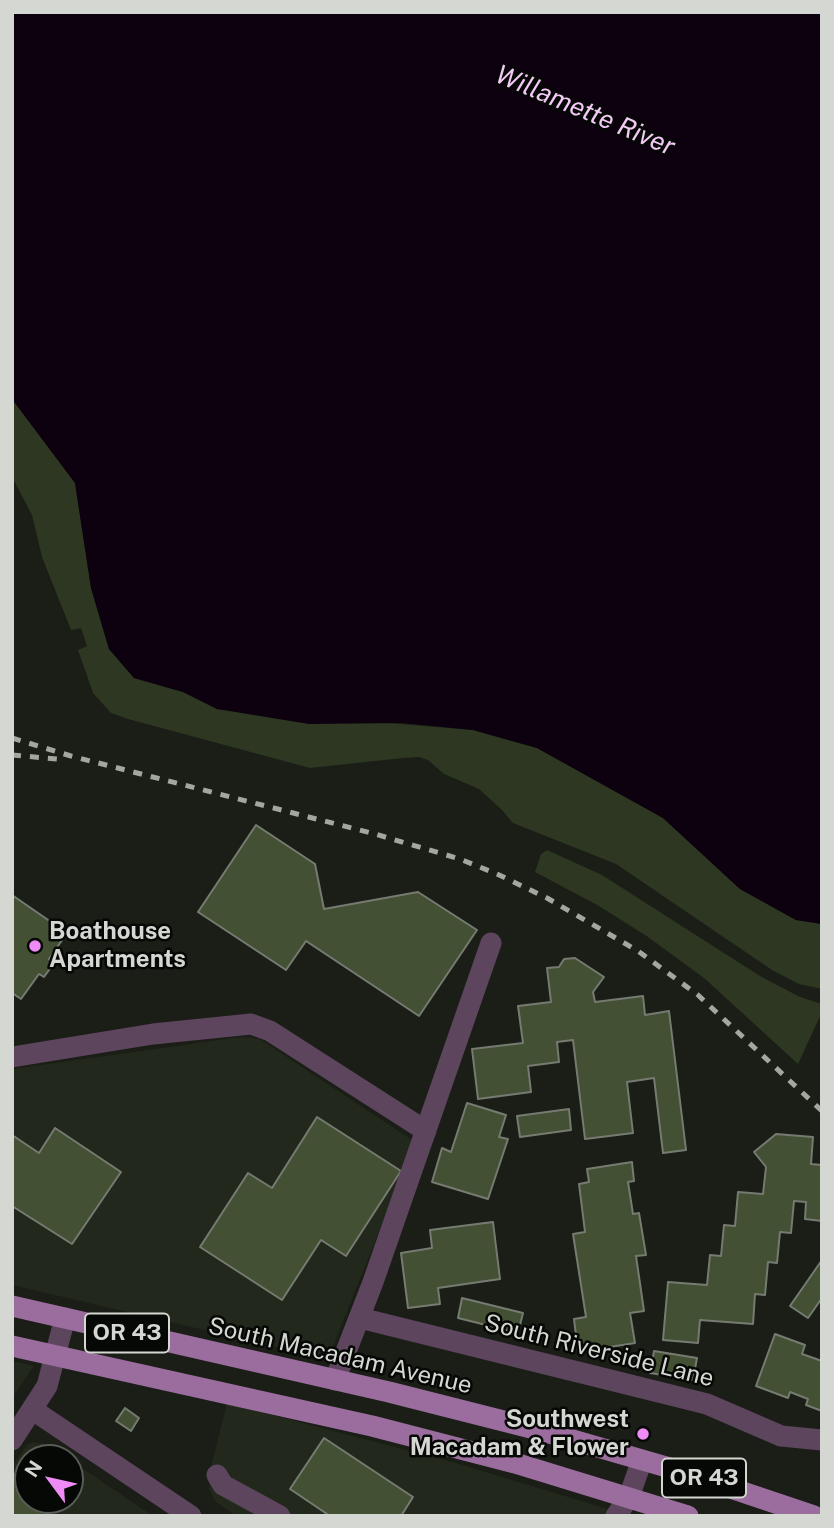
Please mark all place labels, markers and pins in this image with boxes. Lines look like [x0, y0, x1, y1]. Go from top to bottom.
place label: Boathouse Apartments [49, 918, 186, 974]
marker: Boathouse Apartments [27, 938, 43, 954]
place label: Southwest Macadam & Flower [410, 1406, 629, 1462]
marker: Southwest Macadam & Flower [635, 1426, 651, 1442]

